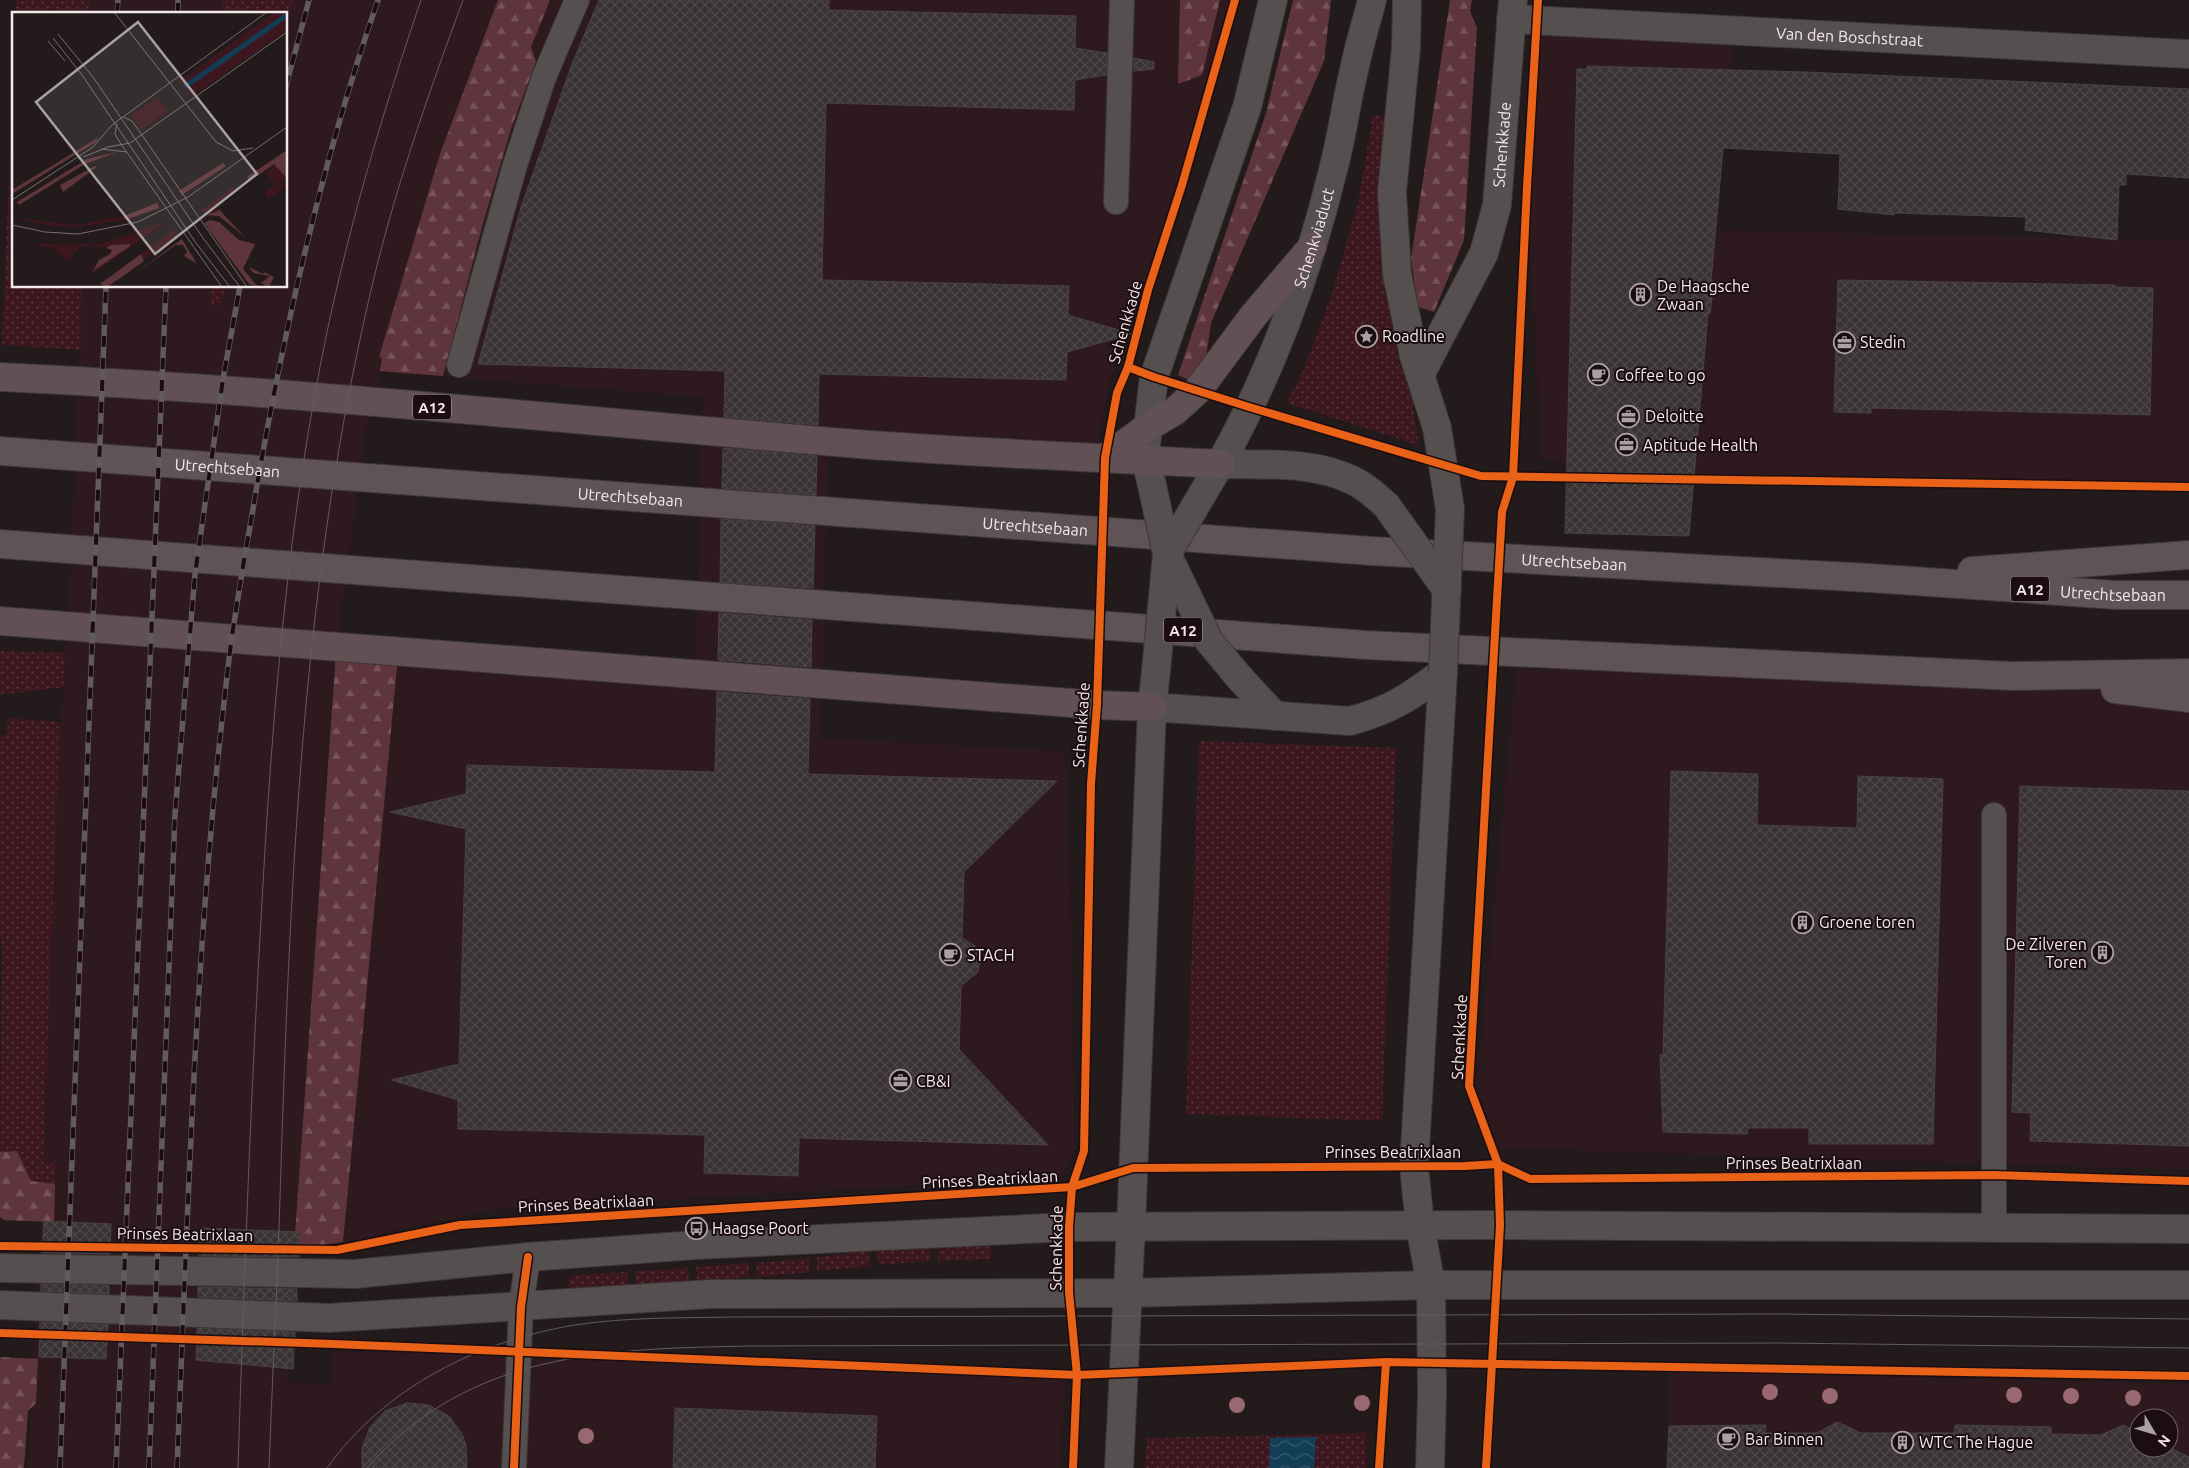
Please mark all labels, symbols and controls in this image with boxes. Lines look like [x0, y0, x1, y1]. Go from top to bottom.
inset map [12, 12, 288, 288]
street label: Van den Boschstraat [1776, 24, 1924, 49]
street label: Schenkkade [1489, 101, 1514, 188]
street label: Schenkviaduct [1290, 185, 1337, 290]
place label: De Haagsche Zwaan [1657, 277, 1750, 313]
street label: Schenkkade [1105, 278, 1145, 366]
building icon: De Haagsche Zwaan [1629, 283, 1653, 307]
place icon: Roadline [1354, 324, 1378, 348]
place label: Roadline [1382, 327, 1445, 345]
office icon: Stedin [1832, 330, 1856, 354]
place label: Stedin [1860, 333, 1906, 351]
cafe icon: Coffee to go [1587, 363, 1611, 387]
place label: Coffee to go [1615, 366, 1706, 384]
road number: A12 [413, 394, 451, 420]
office icon: Deloitte [1617, 404, 1641, 428]
place label: Deloitte [1645, 407, 1704, 425]
office icon: Aptitude Health [1615, 433, 1639, 457]
place label: Aptitude Health [1643, 436, 1758, 454]
street label: Utrechtsebaan [174, 455, 281, 480]
street label: Utrechtsebaan [577, 484, 684, 510]
street label: Utrechtsebaan [982, 514, 1089, 539]
street label: Utrechtsebaan [1521, 550, 1627, 574]
road number: A12 [2011, 576, 2049, 602]
street label: Utrechtsebaan [2060, 582, 2166, 604]
road number: A12 [1164, 618, 1202, 642]
street label: Schenkkade [1069, 682, 1093, 768]
building icon: Groene toren [1791, 910, 1815, 934]
place label: Groene toren [1819, 913, 1915, 931]
place label: De Zilveren Toren [2005, 935, 2087, 971]
building icon: De Zilveren Toren [2091, 941, 2115, 965]
cafe icon: STACH [939, 943, 963, 967]
place label: STACH [967, 946, 1015, 964]
street label: Schenkkade [1448, 994, 1470, 1080]
office icon: CB&I [888, 1069, 912, 1093]
place label: CB&I [916, 1072, 951, 1090]
street label: Prinses Beatrixlaan [1325, 1143, 1461, 1161]
street label: Prinses Beatrixlaan [1726, 1154, 1862, 1172]
street label: Prinses Beatrixlaan [921, 1166, 1059, 1192]
street label: Prinses Beatrixlaan [517, 1190, 655, 1216]
street label: Schenkkade [1046, 1205, 1066, 1291]
bus stop icon: Haagse Poort [684, 1216, 708, 1240]
place label: Haagse Poort [712, 1219, 809, 1237]
street label: Prinses Beatrixlaan [117, 1224, 253, 1244]
north arrow [2129, 1408, 2179, 1458]
cafe icon: Bar Binnen [1717, 1427, 1741, 1451]
place label: Bar Binnen [1745, 1430, 1823, 1448]
building icon: WTC The Hague [1891, 1430, 1915, 1454]
text: N [2155, 1432, 2174, 1450]
place label: WTC The Hague [1919, 1433, 2033, 1451]

